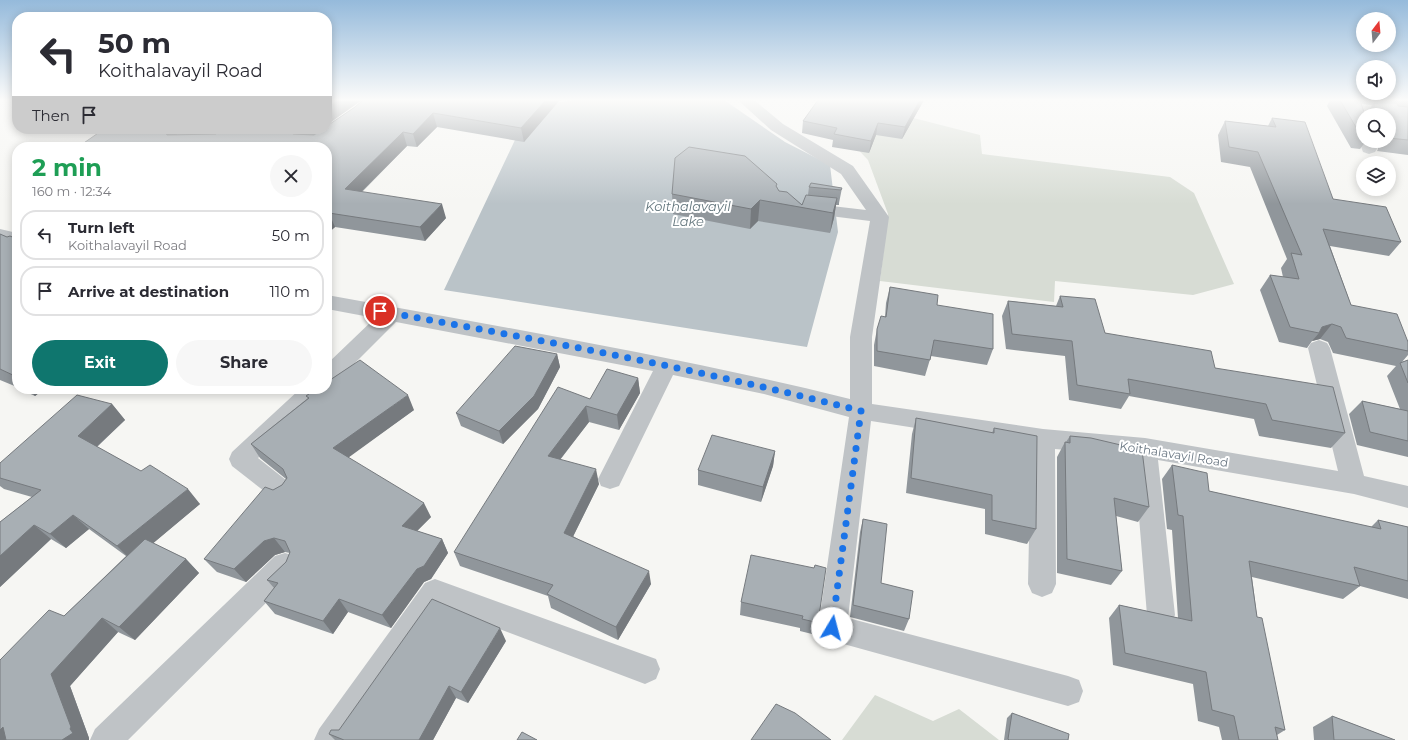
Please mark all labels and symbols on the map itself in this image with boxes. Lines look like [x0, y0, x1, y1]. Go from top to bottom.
north arrow [1356, 12, 1396, 52]
water label: Koithalavayil Lake [645, 198, 731, 229]
pin [363, 294, 397, 328]
street label: Koithalavayil Road [1119, 438, 1229, 470]
position arrow [811, 607, 853, 649]

